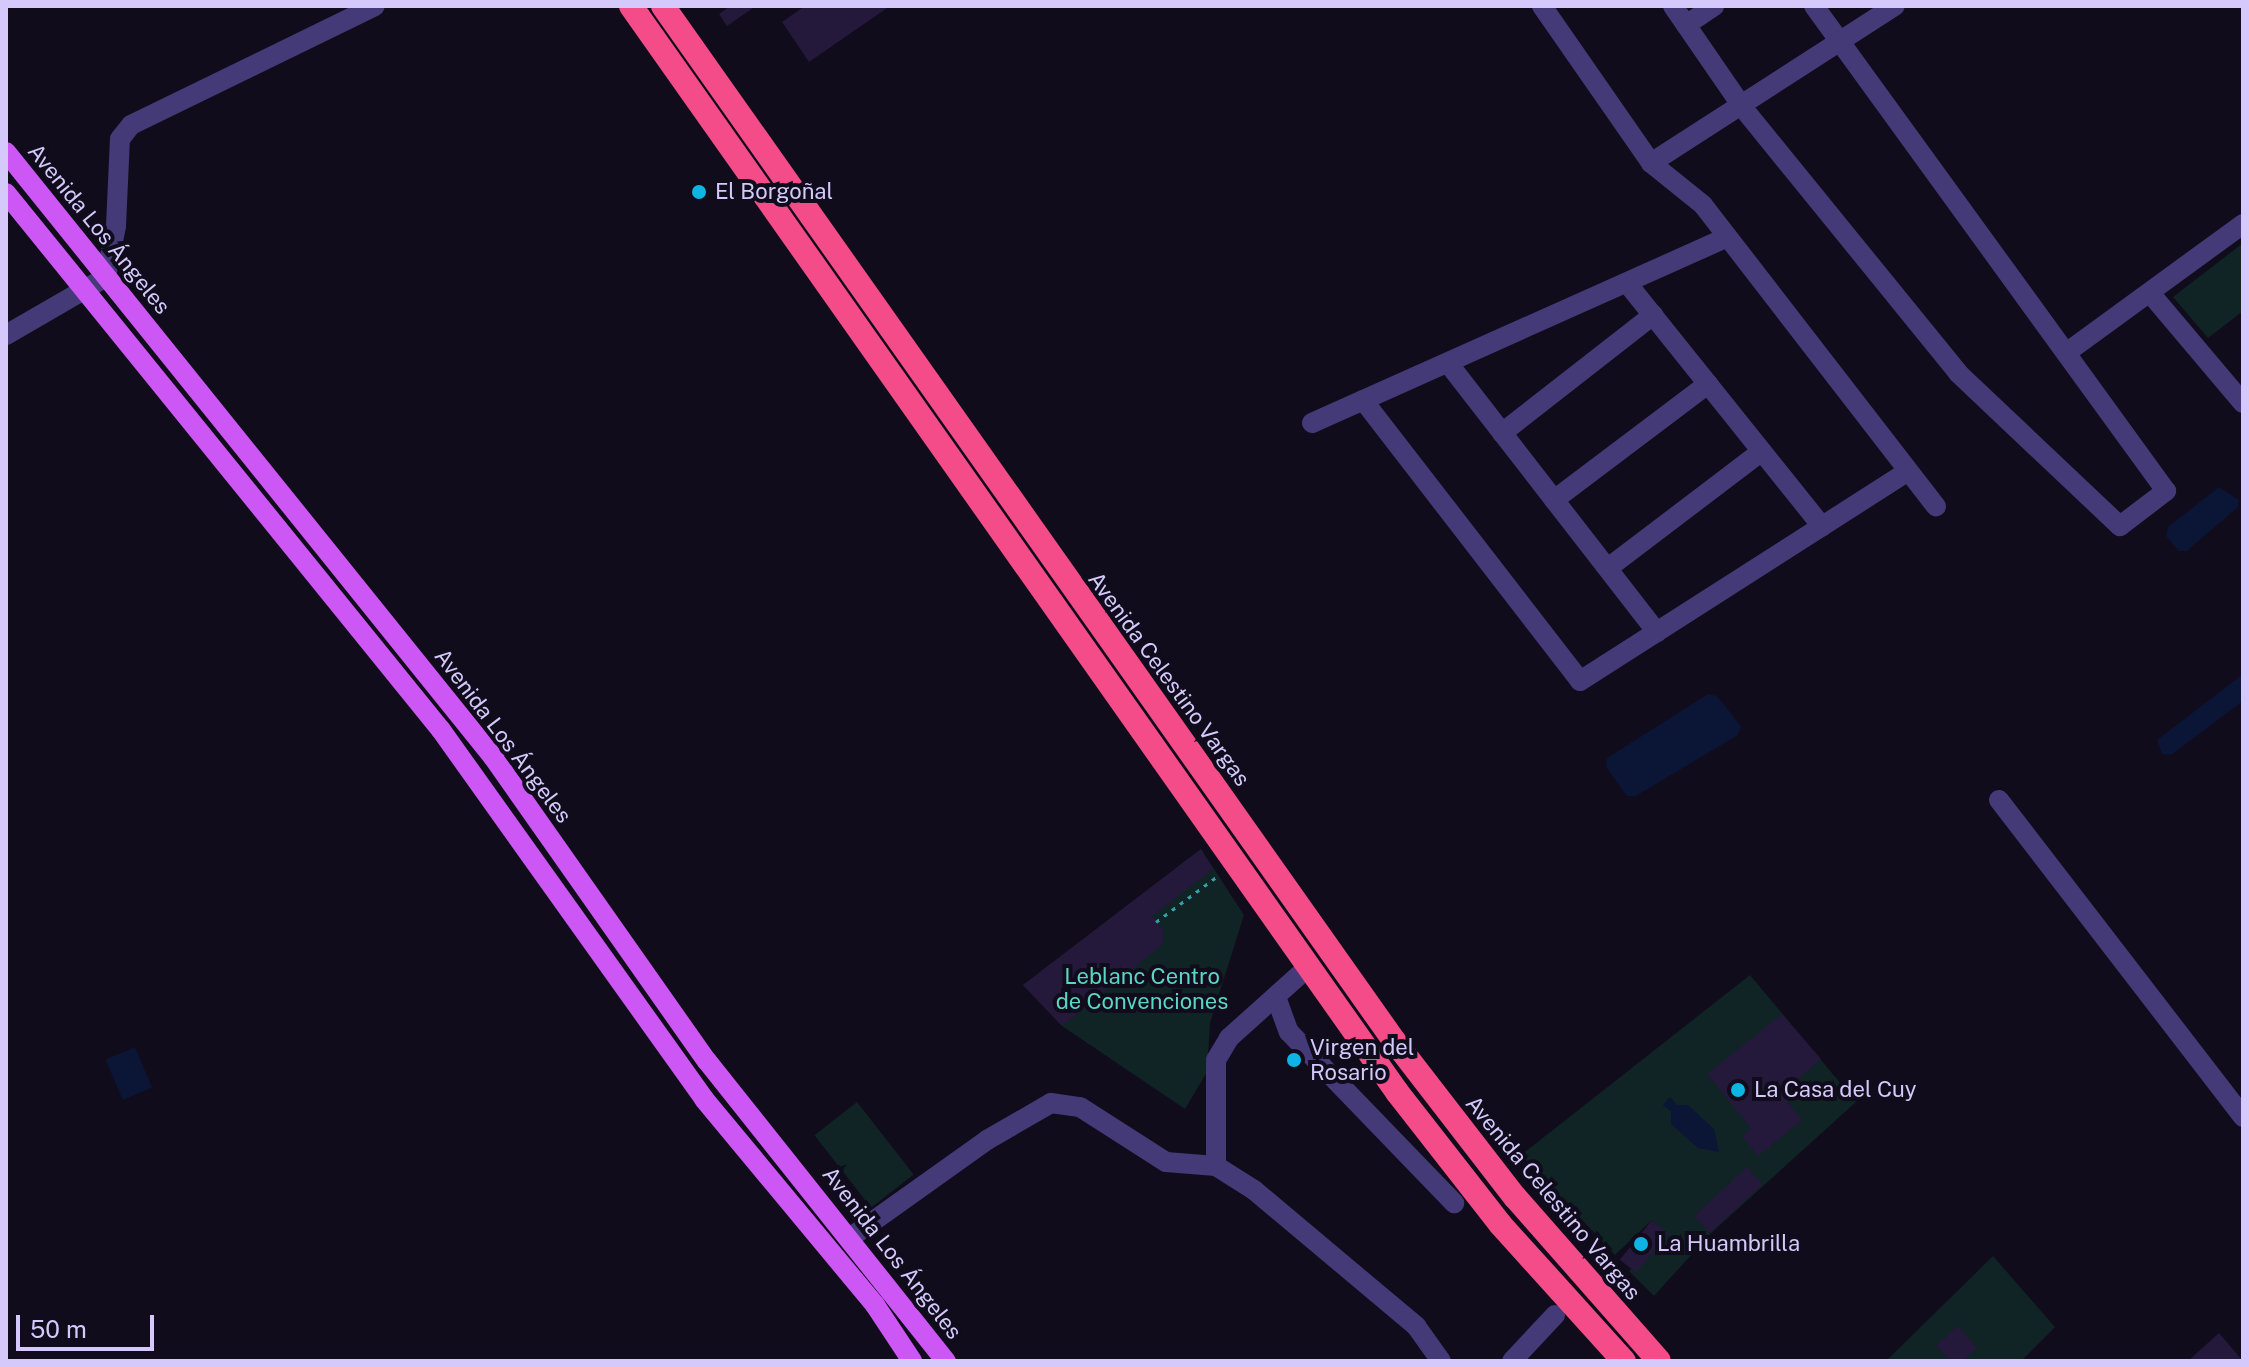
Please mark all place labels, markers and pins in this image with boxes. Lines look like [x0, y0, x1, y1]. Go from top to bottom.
place label: El Borgoñal [715, 179, 833, 205]
marker: El Borgoñal [690, 183, 708, 201]
place label: Virgen del Rosario [1310, 1034, 1415, 1086]
marker: Virgen del Rosario [1285, 1051, 1303, 1069]
place label: La Casa del Cuy [1754, 1077, 1917, 1103]
marker: La Casa del Cuy [1729, 1081, 1747, 1099]
place label: La Huambrilla [1657, 1231, 1800, 1257]
marker: La Huambrilla [1632, 1235, 1650, 1253]

